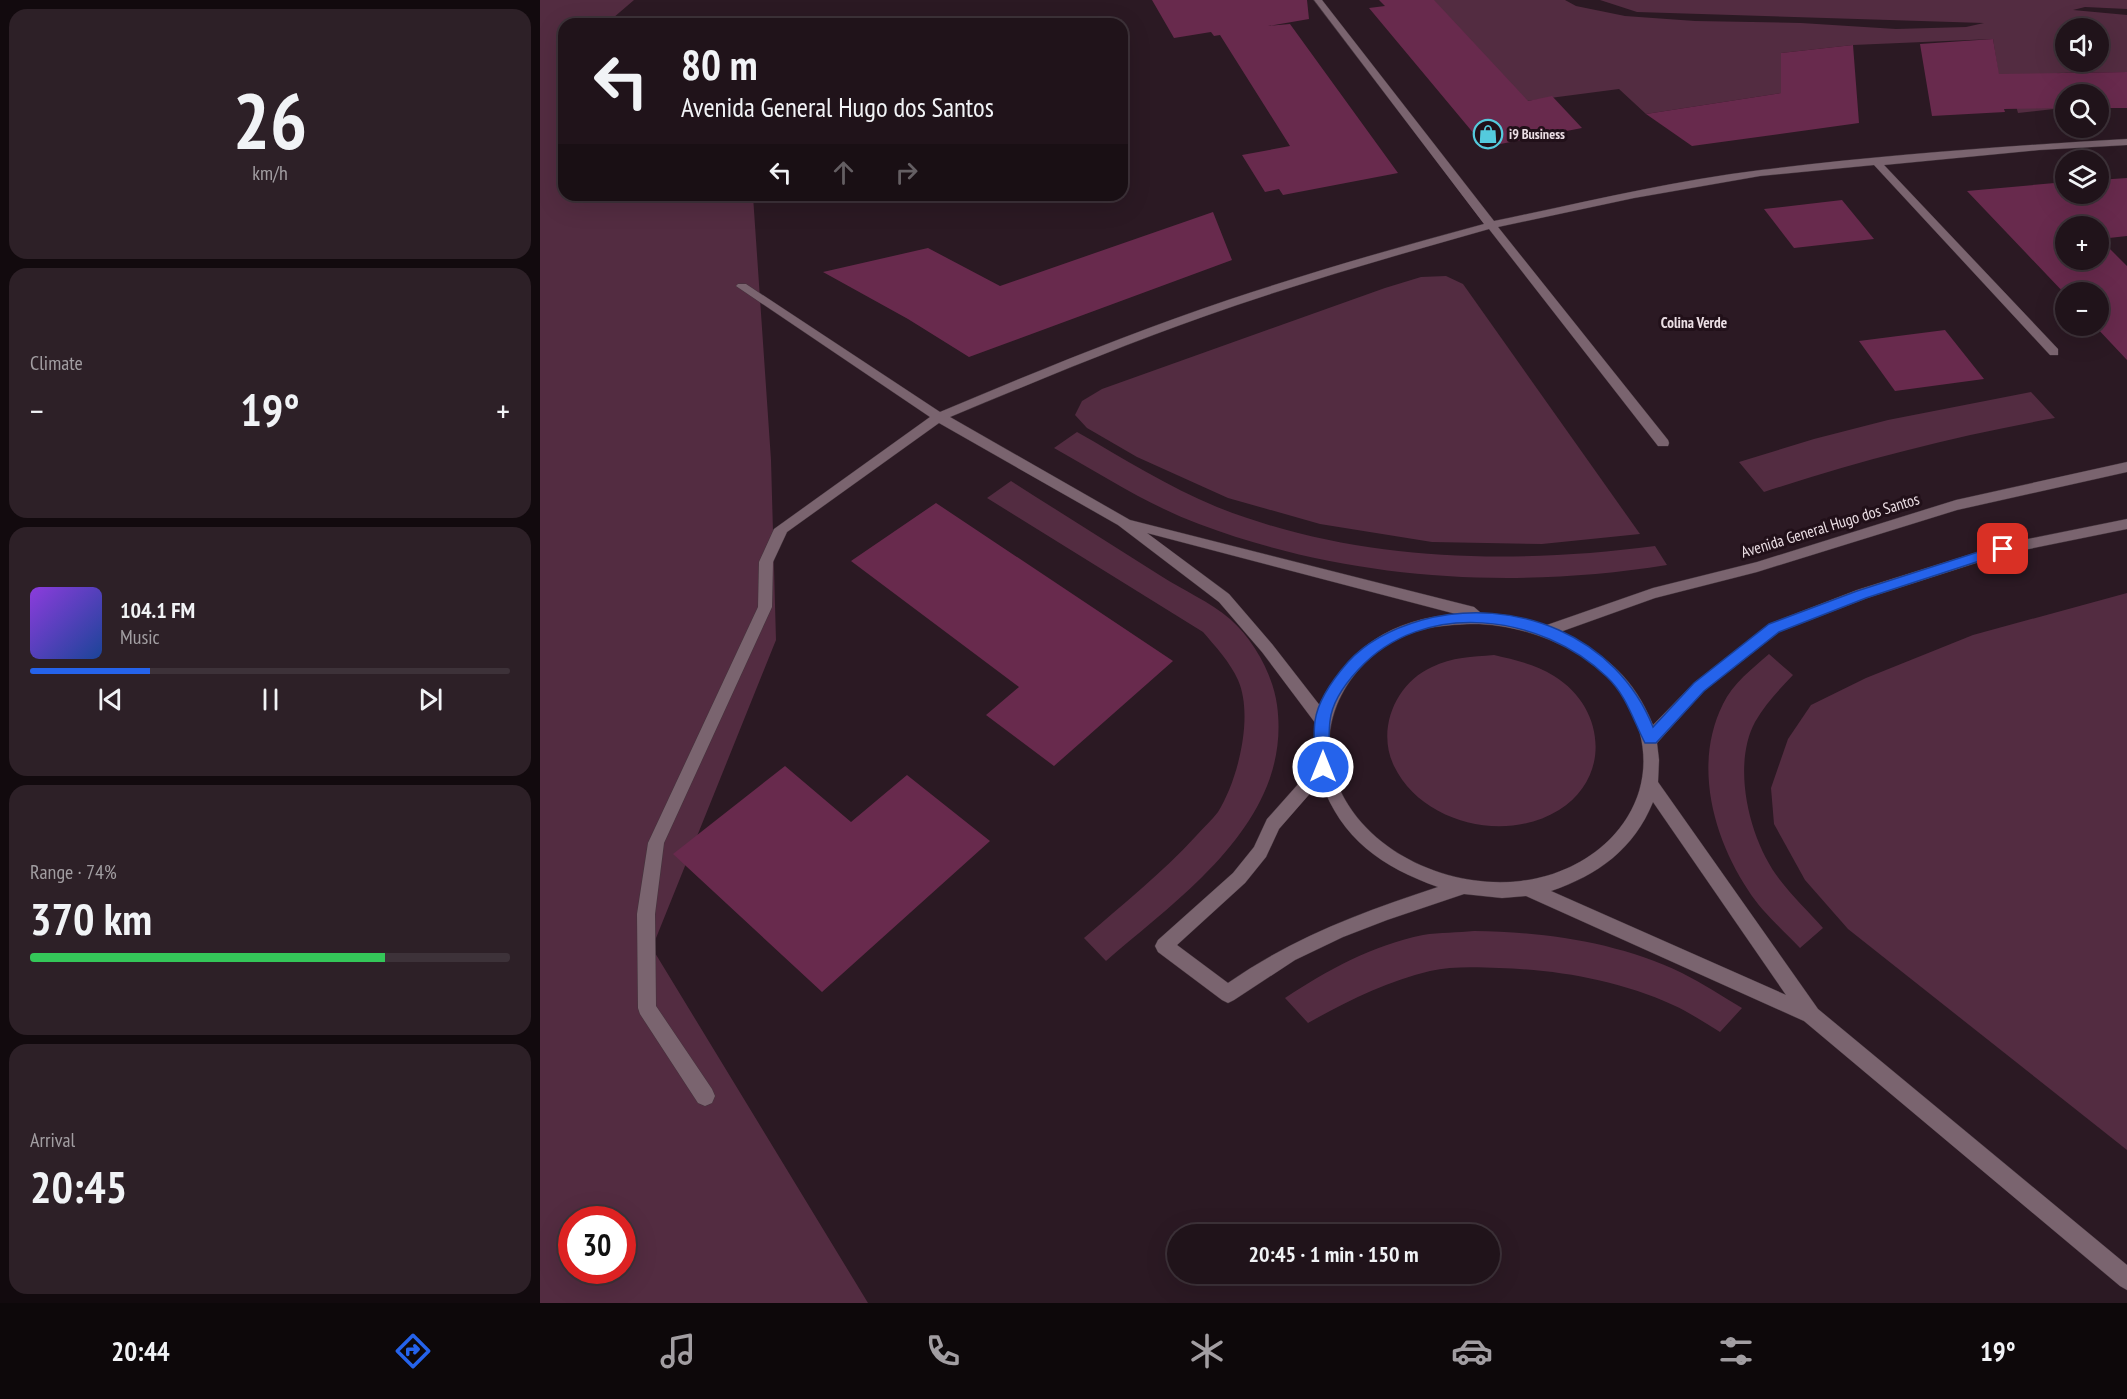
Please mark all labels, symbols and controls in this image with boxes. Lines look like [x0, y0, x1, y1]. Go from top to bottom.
map controls [2055, 18, 2109, 336]
button: sound [2055, 18, 2109, 72]
text: 80 m [681, 37, 758, 92]
icon: left [582, 42, 660, 120]
text: 26 [233, 70, 307, 171]
button: search [2055, 84, 2109, 138]
text: Avenida General Hugo dos Santos [681, 90, 994, 124]
shop icon: i9 Business [1472, 118, 1504, 150]
place label: i9 Business [1509, 125, 1565, 143]
button: layers [2055, 150, 2109, 204]
icon: left [764, 156, 797, 189]
icon: ahead [827, 156, 860, 189]
icon: right [890, 156, 923, 189]
text: km/h [252, 160, 288, 186]
button: + [2055, 216, 2109, 270]
button: − [2055, 282, 2109, 336]
district label: Colina Verde [1661, 313, 1727, 332]
text: Climate [30, 350, 83, 376]
text: 19° [240, 380, 300, 438]
text: − [30, 389, 44, 432]
text: + [496, 389, 510, 432]
street label: Avenida General Hugo dos Santos [1738, 488, 1922, 562]
pin [1977, 523, 2028, 574]
icon: arrive [1986, 532, 2019, 565]
text: 104.1 FM [120, 596, 195, 624]
text: Music [120, 624, 160, 650]
icon: previous [94, 683, 127, 716]
icon: pause [254, 683, 287, 716]
icon: next [414, 683, 447, 716]
position arrow [1291, 735, 1355, 799]
text: Range · 74% [30, 859, 117, 885]
text: 370 km [30, 889, 152, 947]
text: Arrival [30, 1127, 75, 1153]
text: 20:45 [30, 1157, 127, 1215]
speed limit sign: 30 [558, 1206, 636, 1284]
text: 20:45 · 1 min · 150 m [1248, 1240, 1419, 1268]
icon: directions [392, 1330, 434, 1372]
icon: music [657, 1330, 699, 1372]
icon: phone [922, 1330, 964, 1372]
icon: climate [1186, 1330, 1228, 1372]
icon: car [1451, 1330, 1493, 1372]
icon: filters [1715, 1330, 1757, 1372]
text: 20:44 [111, 1334, 170, 1368]
text: 19° [1980, 1334, 2016, 1368]

